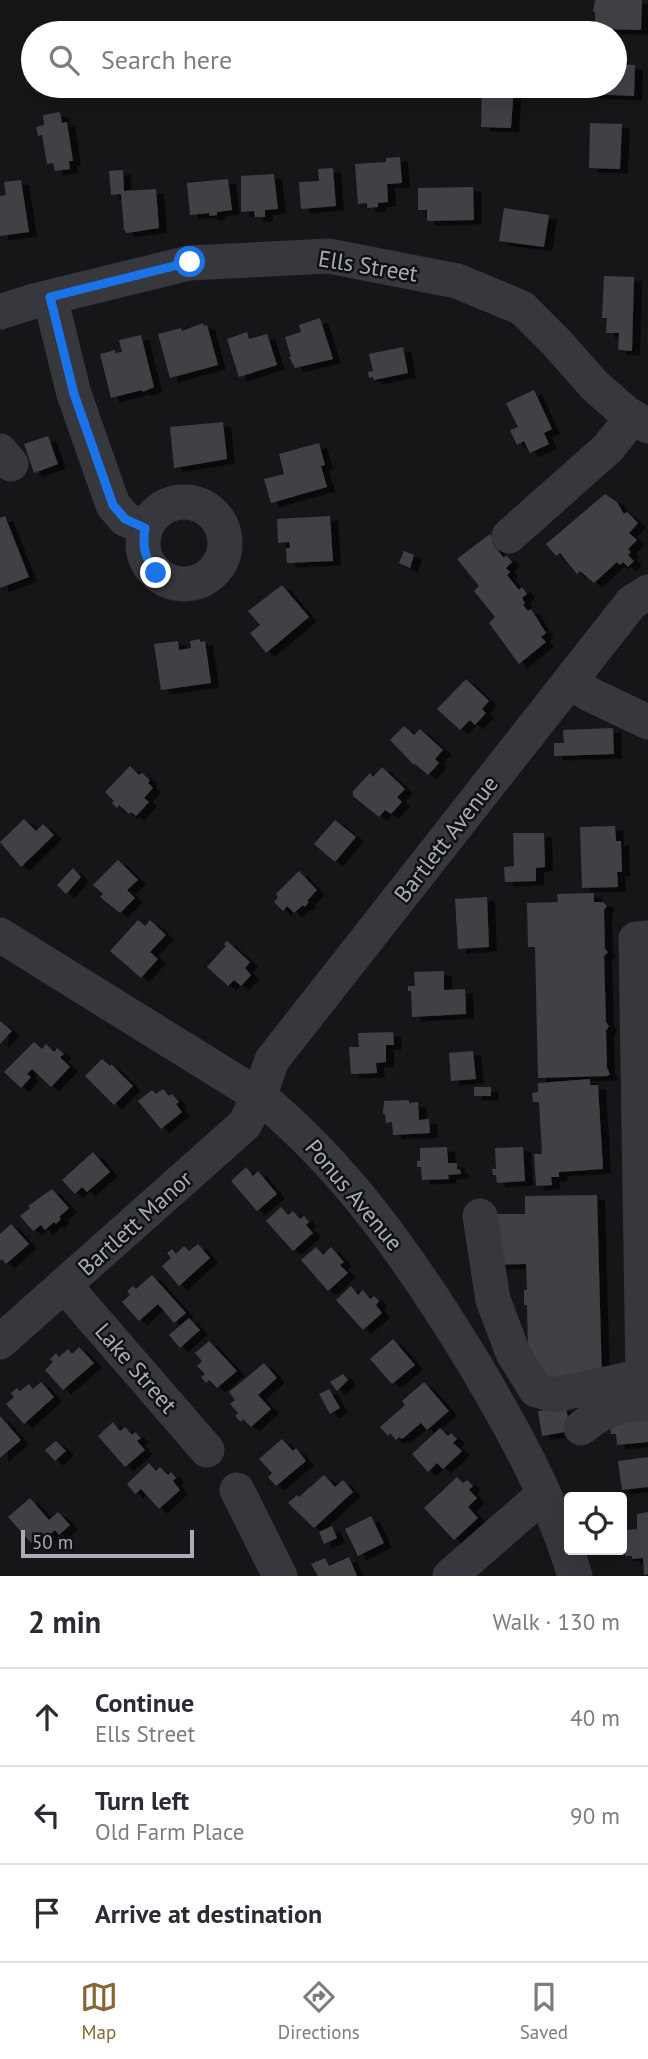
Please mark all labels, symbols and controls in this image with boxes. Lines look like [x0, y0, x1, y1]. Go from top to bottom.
search box [21, 21, 627, 98]
icon: search [45, 41, 83, 79]
text: Search here [101, 43, 232, 76]
street label: Ells Street [316, 243, 420, 288]
route start [174, 246, 205, 277]
route end [140, 557, 171, 588]
street label: Bartlett Avenue [387, 770, 504, 908]
street label: Ponus Avenue [299, 1133, 409, 1256]
street label: Bartlett Manor [72, 1164, 198, 1281]
street label: Lake Street [89, 1317, 184, 1419]
map controls [564, 1492, 627, 1555]
button: locate [564, 1492, 627, 1555]
scale bar [21, 1527, 194, 1559]
text: 50 m [32, 1530, 73, 1554]
text: 2 min [28, 1602, 101, 1641]
text: Walk · 130 m [493, 1607, 620, 1636]
text: Continue [95, 1686, 194, 1719]
icon: ahead [28, 1698, 66, 1736]
text: 40 m [570, 1703, 620, 1732]
text: Ells Street [95, 1719, 195, 1748]
text: Turn left [95, 1784, 189, 1817]
icon: left [28, 1796, 66, 1834]
text: 90 m [570, 1801, 620, 1830]
text: Old Farm Place [95, 1817, 244, 1846]
icon: arrive [28, 1894, 66, 1932]
text: Arrive at destination [95, 1897, 322, 1930]
tab: Map [80, 1978, 118, 2044]
tab: Directions [278, 1978, 360, 2044]
tab: Saved [520, 1978, 568, 2044]

